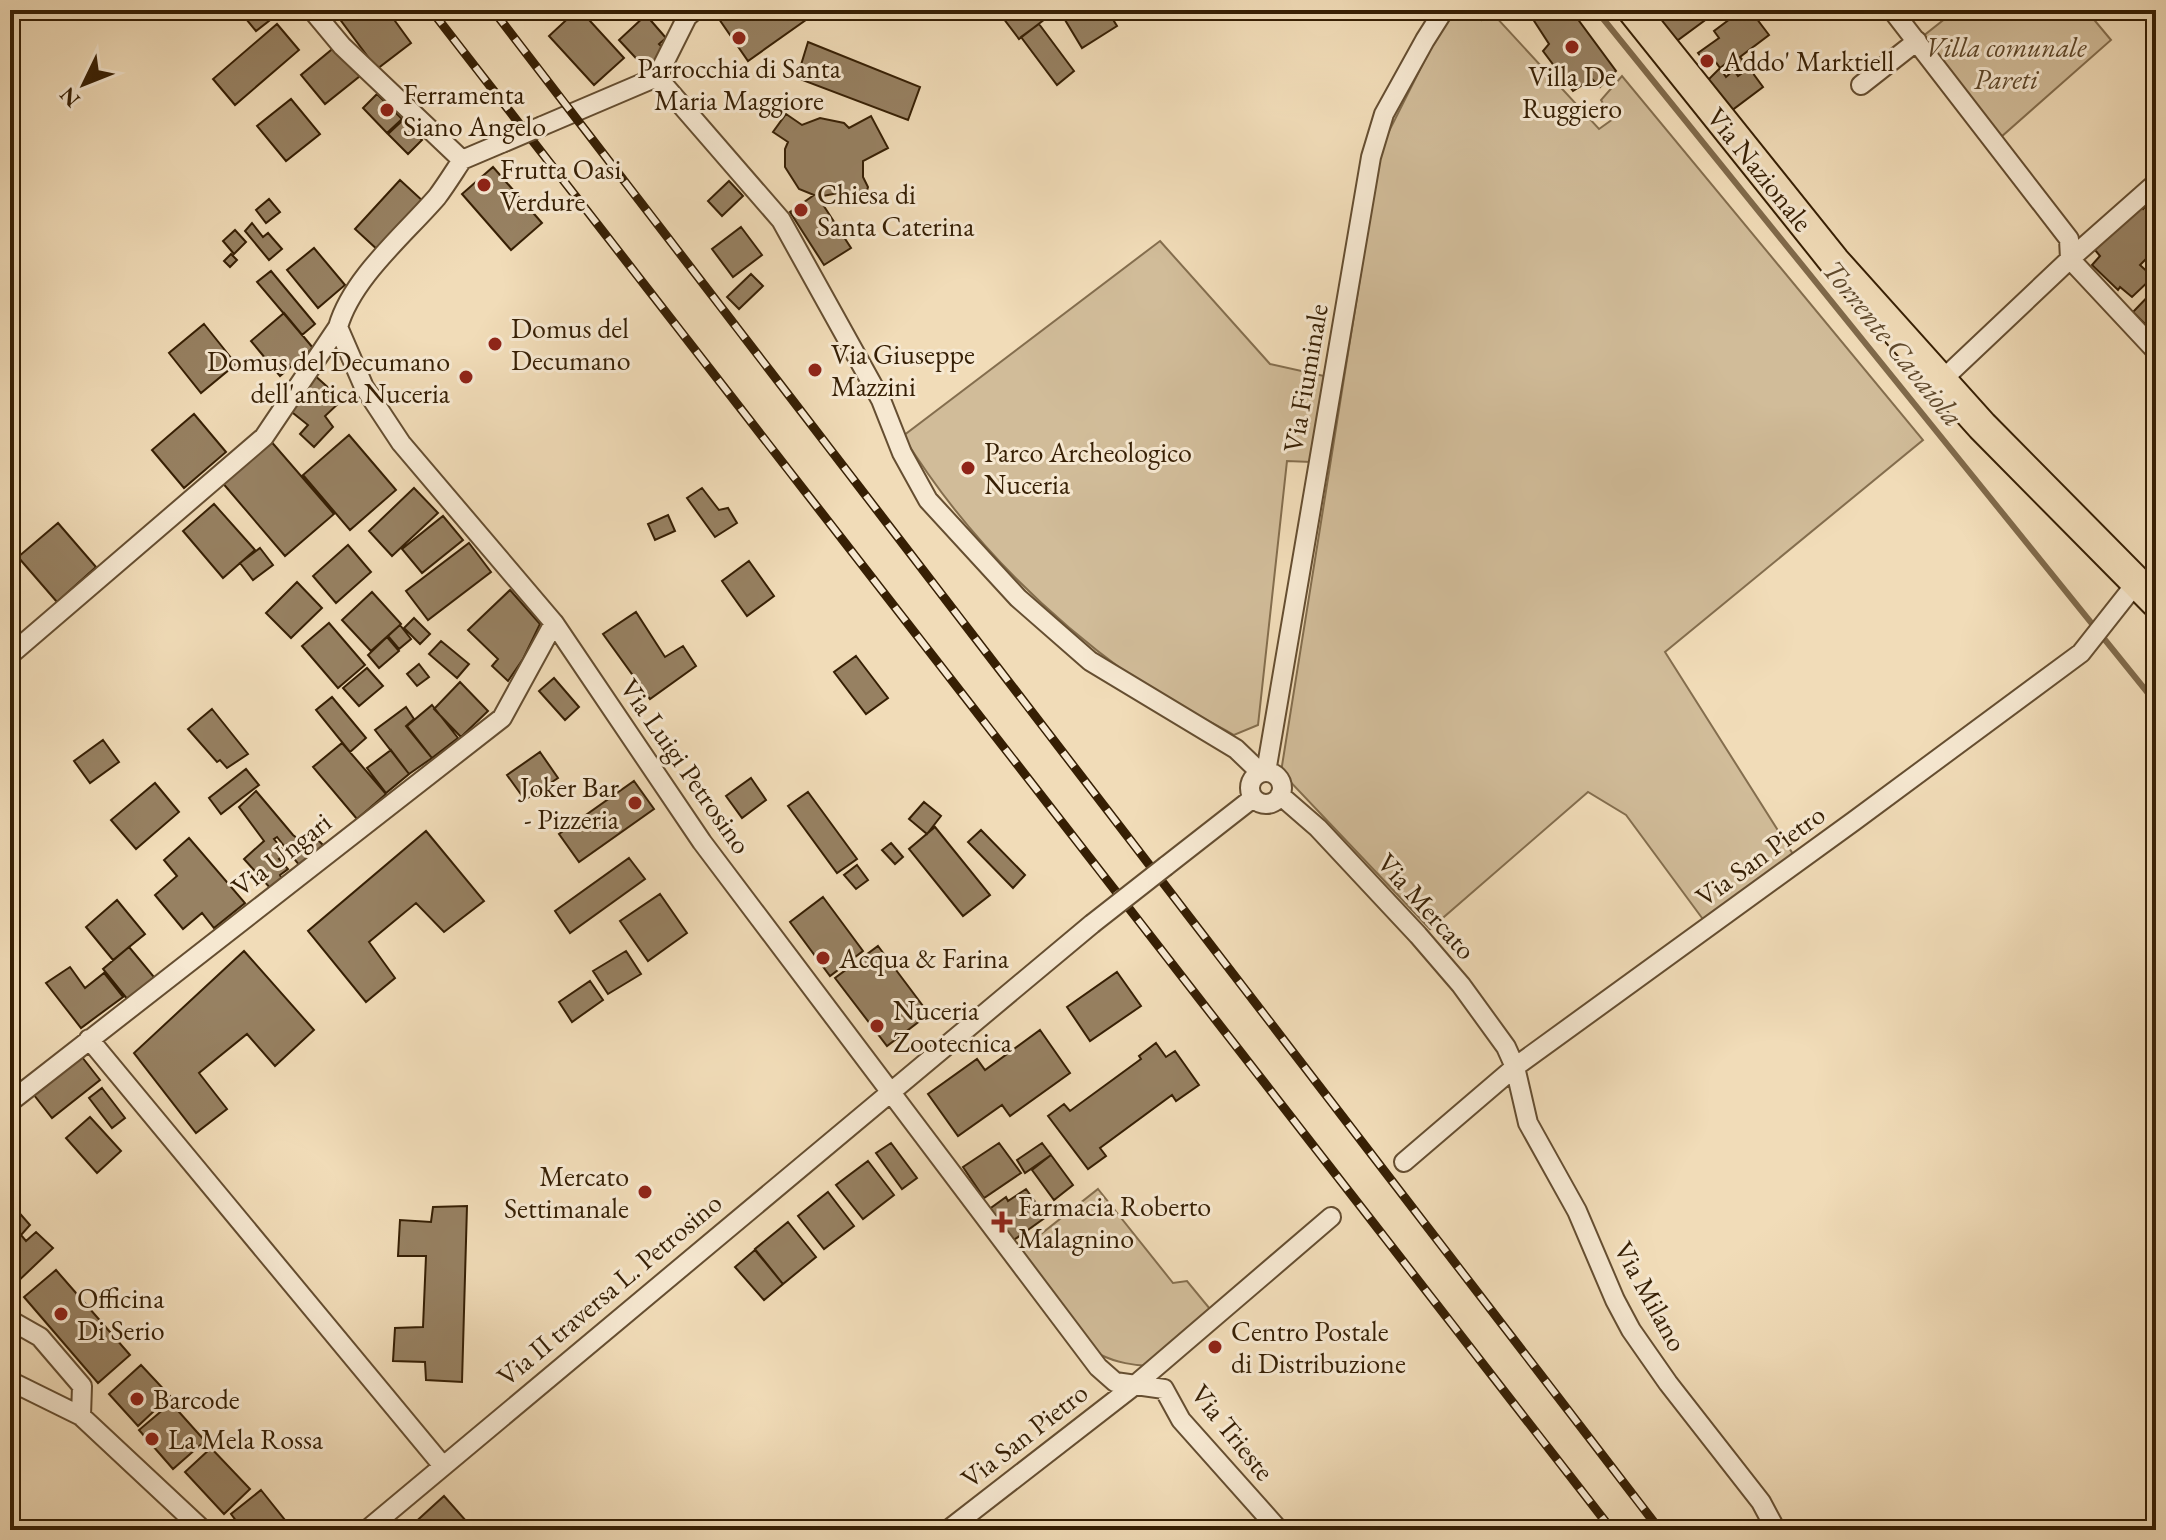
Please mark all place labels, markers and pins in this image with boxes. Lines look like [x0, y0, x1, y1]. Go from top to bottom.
marker: Parrocchia di Santa Maria Maggiore [730, 29, 748, 47]
marker: Villa De Ruggiero [1563, 38, 1581, 56]
place label: Addo' Marktiell [1722, 43, 1894, 79]
place label: Parrocchia di Santa Maria Maggiore [637, 50, 842, 118]
marker: Addo' Marktiell [1698, 52, 1716, 70]
place label: Villa De Ruggiero [1522, 58, 1622, 126]
place label: Ferramenta Siano Angelo [403, 76, 546, 144]
marker: Ferramenta Siano Angelo [378, 101, 396, 119]
place label: Frutta Oasi Verdure [500, 151, 621, 219]
marker: Frutta Oasi Verdure [475, 176, 493, 194]
place label: Chiesa di Santa Caterina [817, 176, 975, 244]
marker: Chiesa di Santa Caterina [792, 201, 810, 219]
place label: Domus del Decumano [511, 310, 631, 378]
marker: Domus del Decumano [486, 335, 504, 353]
place label: Via Giuseppe Mazzini [831, 336, 975, 404]
place label: Domus del Decumano dell'antica Nuceria [207, 343, 451, 411]
marker: Via Giuseppe Mazzini [806, 361, 824, 379]
marker: Domus del Decumano dell'antica Nuceria [457, 368, 475, 386]
place label: Parco Archeologico Nuceria [984, 434, 1192, 502]
marker: Parco Archeologico Nuceria [959, 459, 977, 477]
place label: Joker Bar - Pizzeria [518, 769, 620, 837]
marker: Joker Bar - Pizzeria [626, 794, 644, 812]
place label: Acqua & Farina [838, 940, 1010, 976]
marker: Acqua & Farina [814, 949, 832, 967]
place label: Nuceria Zootecnica [893, 992, 1013, 1060]
marker: Nuceria Zootecnica [868, 1017, 886, 1035]
place label: Mercato Settimanale [504, 1158, 629, 1226]
marker: Mercato Settimanale [636, 1183, 654, 1201]
place label: Farmacia Roberto Malagnino [1018, 1188, 1211, 1256]
marker: Farmacia Roberto Malagnino [993, 1213, 1011, 1231]
place label: Officina Di Serio [77, 1280, 165, 1348]
marker: Officina Di Serio [52, 1305, 70, 1323]
place label: Centro Postale di Distribuzione [1231, 1313, 1406, 1381]
marker: Centro Postale di Distribuzione [1206, 1338, 1224, 1356]
place label: Barcode [153, 1381, 240, 1417]
marker: Barcode [128, 1390, 146, 1408]
place label: La Mela Rossa [168, 1421, 324, 1457]
marker: La Mela Rossa [143, 1430, 161, 1448]

